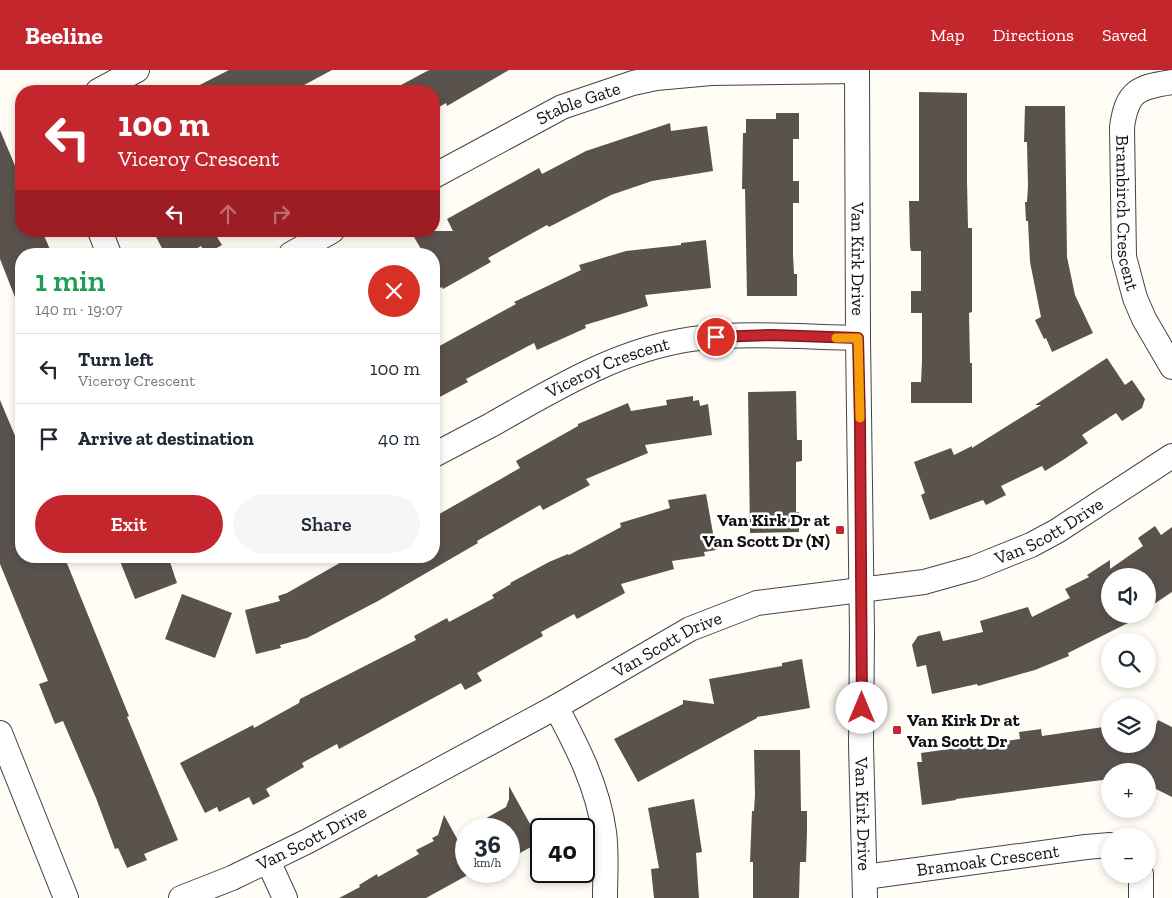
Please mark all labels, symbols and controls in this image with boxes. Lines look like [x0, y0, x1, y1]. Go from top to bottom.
text: Beeline [25, 21, 103, 50]
text: Map [930, 24, 965, 46]
text: Directions [993, 24, 1074, 46]
text: Saved [1102, 24, 1147, 46]
street label: Stable Gate [533, 77, 623, 130]
text: 100 m [118, 103, 210, 145]
icon: left [35, 105, 100, 170]
street label: Brambirch Crescent [1111, 135, 1144, 294]
text: Viceroy Crescent [118, 145, 279, 172]
icon: left [161, 200, 189, 228]
icon: ahead [214, 200, 242, 228]
icon: right [267, 200, 295, 228]
street label: Van Kirk Drive [846, 201, 869, 316]
text: 1 min [35, 263, 105, 299]
button: close [368, 265, 420, 317]
text: 140 m · 19:07 [35, 300, 122, 319]
pin [695, 316, 737, 358]
icon: arrive [702, 323, 730, 351]
street label: Viceroy Crescent [541, 333, 672, 403]
text: Turn left [78, 348, 153, 371]
icon: left [35, 355, 63, 383]
text: 100 m [370, 357, 420, 380]
text: Viceroy Crescent [78, 371, 195, 390]
icon: arrive [35, 425, 63, 453]
text: Arrive at destination [78, 427, 254, 450]
text: 40 m [378, 427, 420, 450]
street label: Van Scott Drive [991, 493, 1107, 570]
button: Exit [35, 495, 223, 553]
button: Share [233, 495, 420, 553]
place label: Van Kirk Dr at Van Scott Dr (N) [702, 509, 831, 552]
marker: Van Kirk Dr at Van Scott Dr (N) [834, 524, 846, 536]
map controls [1101, 568, 1156, 883]
button: sound [1101, 568, 1156, 623]
street label: Van Scott Drive [608, 607, 725, 683]
button: search [1101, 633, 1156, 688]
position arrow [835, 681, 887, 733]
button: layers [1101, 698, 1156, 753]
place label: Van Kirk Dr at Van Scott Dr [907, 709, 1021, 752]
marker: Van Kirk Dr at Van Scott Dr [891, 724, 903, 736]
street label: Van Kirk Drive [850, 756, 875, 871]
button: + [1101, 763, 1156, 818]
street label: Van Scott Drive [252, 800, 370, 876]
speed limit sign: 40 [530, 818, 595, 883]
button: − [1101, 828, 1156, 883]
text: 36 [474, 829, 501, 859]
street label: Bramoak Crescent [915, 840, 1061, 881]
text: km/h [474, 856, 501, 870]

